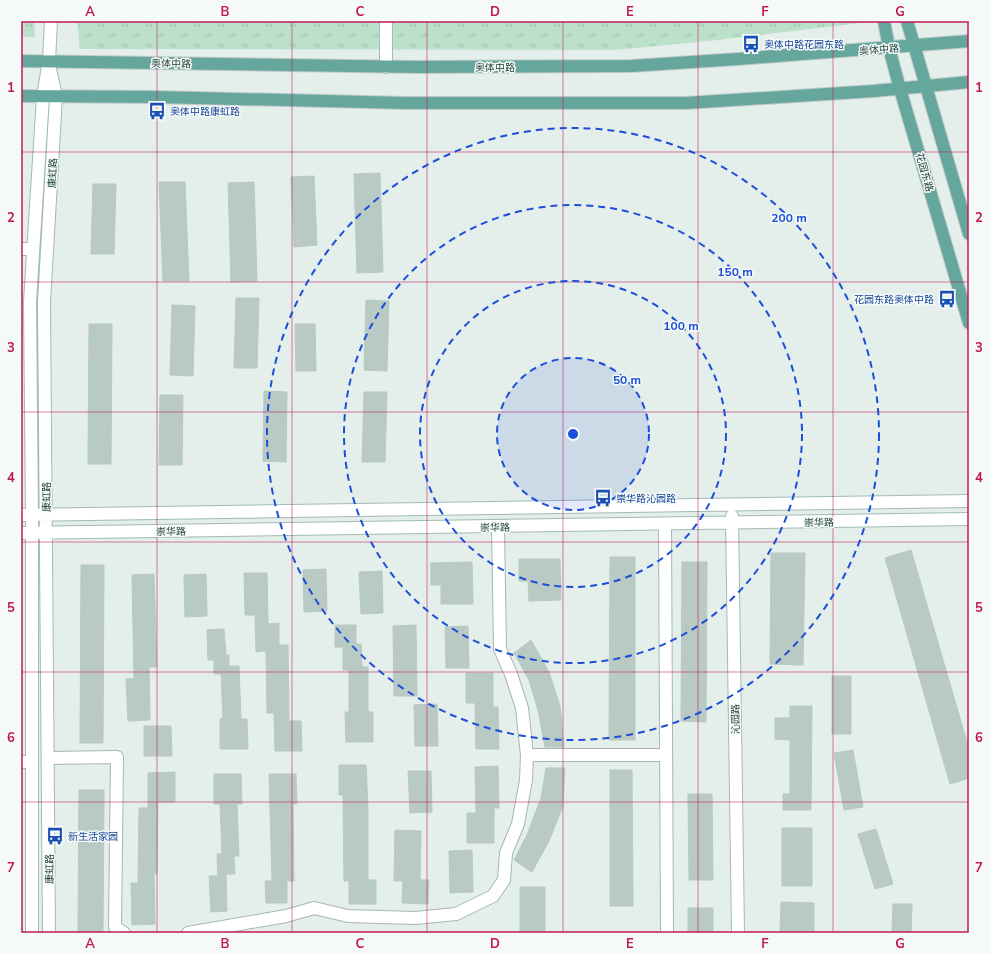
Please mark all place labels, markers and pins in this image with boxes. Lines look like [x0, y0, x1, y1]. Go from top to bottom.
bus stop icon: 奥体中路花园东路 [741, 34, 761, 54]
place label: 奥体中路花园东路 [764, 38, 844, 52]
bus stop icon: 奥体中路康虹路 [147, 101, 167, 121]
place label: 奥体中路康虹路 [170, 105, 240, 119]
bus stop icon: 花园东路奥体中路 [937, 289, 957, 309]
place label: 花园东路奥体中路 [854, 293, 934, 307]
centre of rings [566, 427, 580, 441]
bus stop icon: 崇华路沁园路 [593, 488, 613, 508]
place label: 崇华路沁园路 [616, 492, 676, 506]
bus stop icon: 新生活家园 [45, 826, 65, 846]
place label: 新生活家园 [68, 830, 118, 844]

